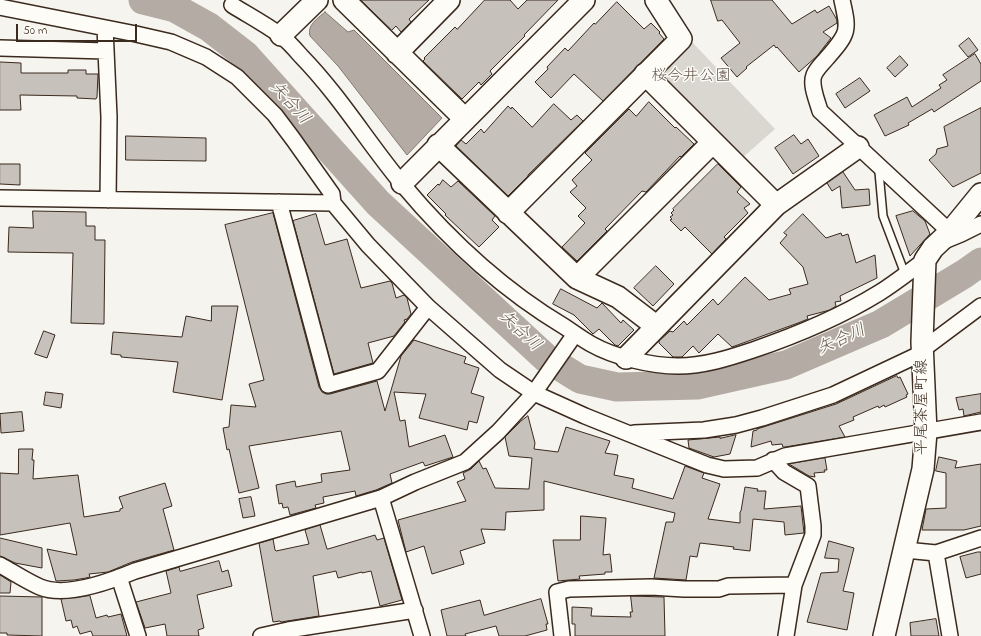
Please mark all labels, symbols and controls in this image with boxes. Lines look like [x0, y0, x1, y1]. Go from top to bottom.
scale bar [18, 16, 139, 42]
text: 50 m [23, 22, 47, 40]
park label: 桜今井公園 [651, 67, 731, 87]
water label: 矢合川 [264, 78, 314, 130]
water label: 矢合川 [493, 307, 545, 357]
water label: 矢合川 [815, 321, 869, 361]
street label: 平尾茶屋町線 [913, 359, 933, 455]

